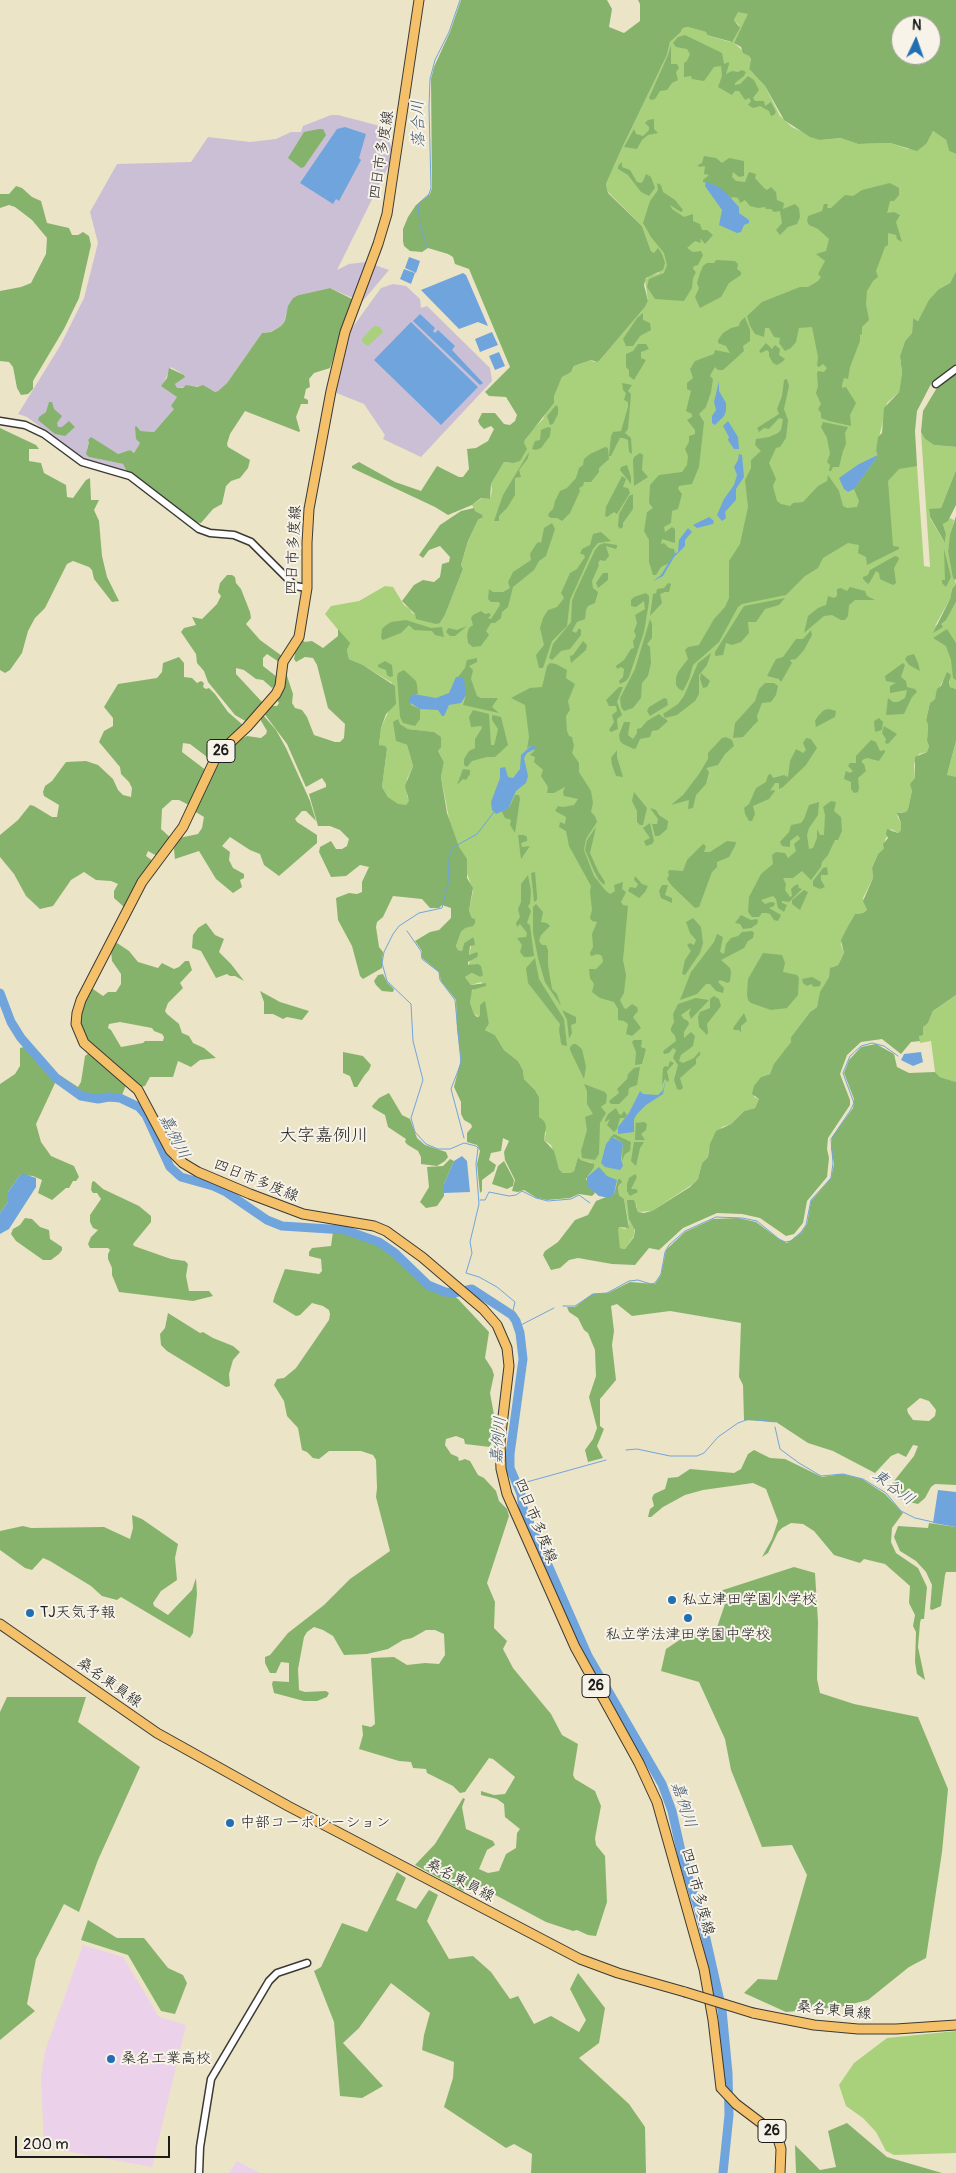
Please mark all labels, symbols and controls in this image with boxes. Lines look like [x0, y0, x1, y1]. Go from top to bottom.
north arrow [891, 15, 941, 65]
text: N [912, 17, 922, 34]
water label: 落合川 [409, 100, 429, 148]
street label: 四日市多度線 [366, 109, 398, 201]
street label: 四日市多度線 [283, 505, 305, 595]
road number: 26 [207, 739, 235, 762]
water label: 嘉例川 [155, 1111, 193, 1163]
district label: 大字嘉例川 [279, 1125, 369, 1147]
street label: 四日市多度線 [211, 1156, 301, 1206]
water label: 嘉例川 [487, 1415, 511, 1465]
water label: 東谷川 [868, 1466, 918, 1510]
street label: 四日市多度線 [510, 1476, 560, 1566]
place label: 私立津田学園小学校 [682, 1591, 817, 1609]
marker: 私立津田学園小学校 [666, 1594, 678, 1606]
place label: TJ天気予報 [40, 1604, 116, 1622]
marker: TJ天気予報 [24, 1607, 36, 1619]
marker: 私立学法津田学園中学校 [682, 1612, 694, 1624]
place label: 私立学法津田学園中学校 [606, 1626, 770, 1644]
street label: 桑名東員線 [73, 1654, 145, 1712]
road number: 26 [582, 1674, 610, 1698]
water label: 嘉例川 [666, 1779, 700, 1831]
place label: 中部コーポレーション [240, 1814, 391, 1832]
marker: 中部コーポレーション [224, 1817, 236, 1829]
street label: 四日市多度線 [677, 1846, 717, 1938]
street label: 桑名東員線 [423, 1855, 497, 1907]
street label: 桑名東員線 [796, 1998, 872, 2024]
place label: 桑名工業高校 [121, 2050, 211, 2068]
marker: 桑名工業高校 [105, 2053, 117, 2065]
road number: 26 [758, 2120, 786, 2142]
scale bar [18, 2126, 172, 2158]
text: 200 m [23, 2135, 68, 2154]

